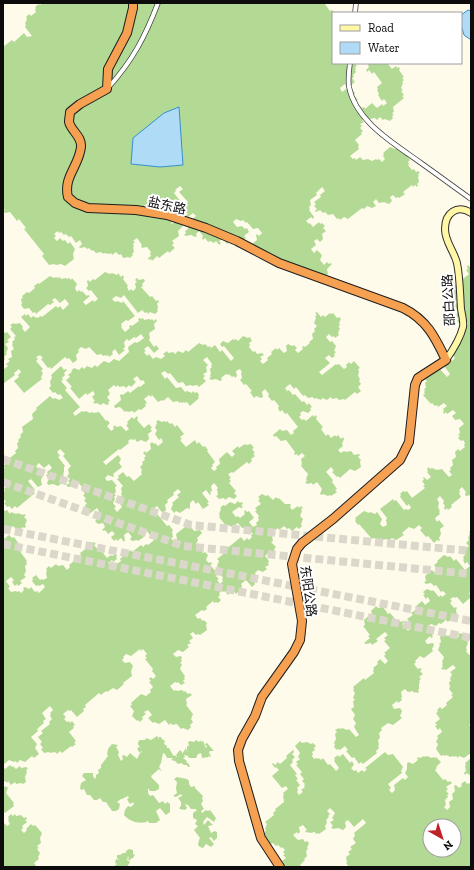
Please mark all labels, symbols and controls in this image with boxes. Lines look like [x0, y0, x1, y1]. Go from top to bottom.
legend [332, 12, 462, 64]
text: Road [368, 21, 394, 35]
text: Water [368, 41, 400, 55]
street label: 盐东路 [146, 194, 188, 217]
street label: 邵白公路 [440, 274, 457, 326]
street label: 东阳公路 [297, 564, 320, 618]
north arrow [422, 818, 462, 858]
text: N [440, 838, 455, 853]

